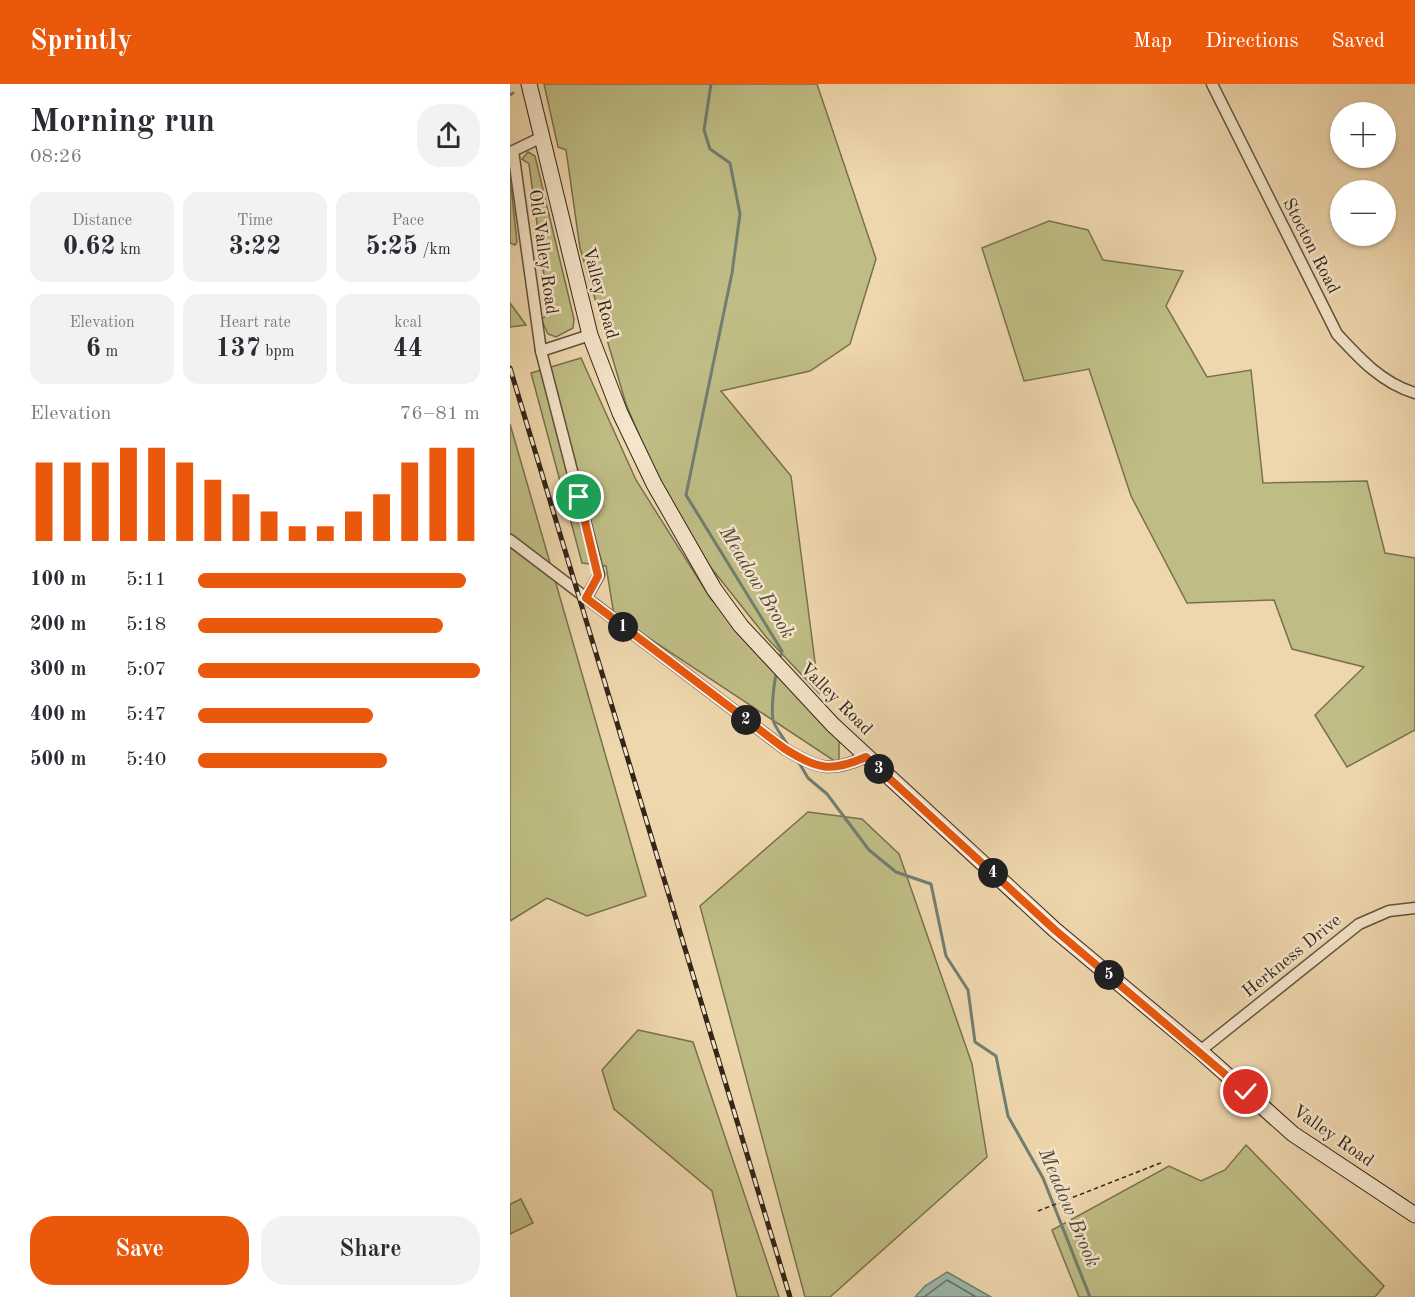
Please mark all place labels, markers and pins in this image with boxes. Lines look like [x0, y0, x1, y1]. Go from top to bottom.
pin [553, 471, 604, 522]
pin: 1 [608, 612, 638, 642]
pin: 2 [731, 705, 761, 735]
pin: 3 [864, 754, 894, 784]
pin: 4 [978, 858, 1008, 888]
pin: 5 [1094, 960, 1124, 990]
pin [1220, 1066, 1271, 1117]

